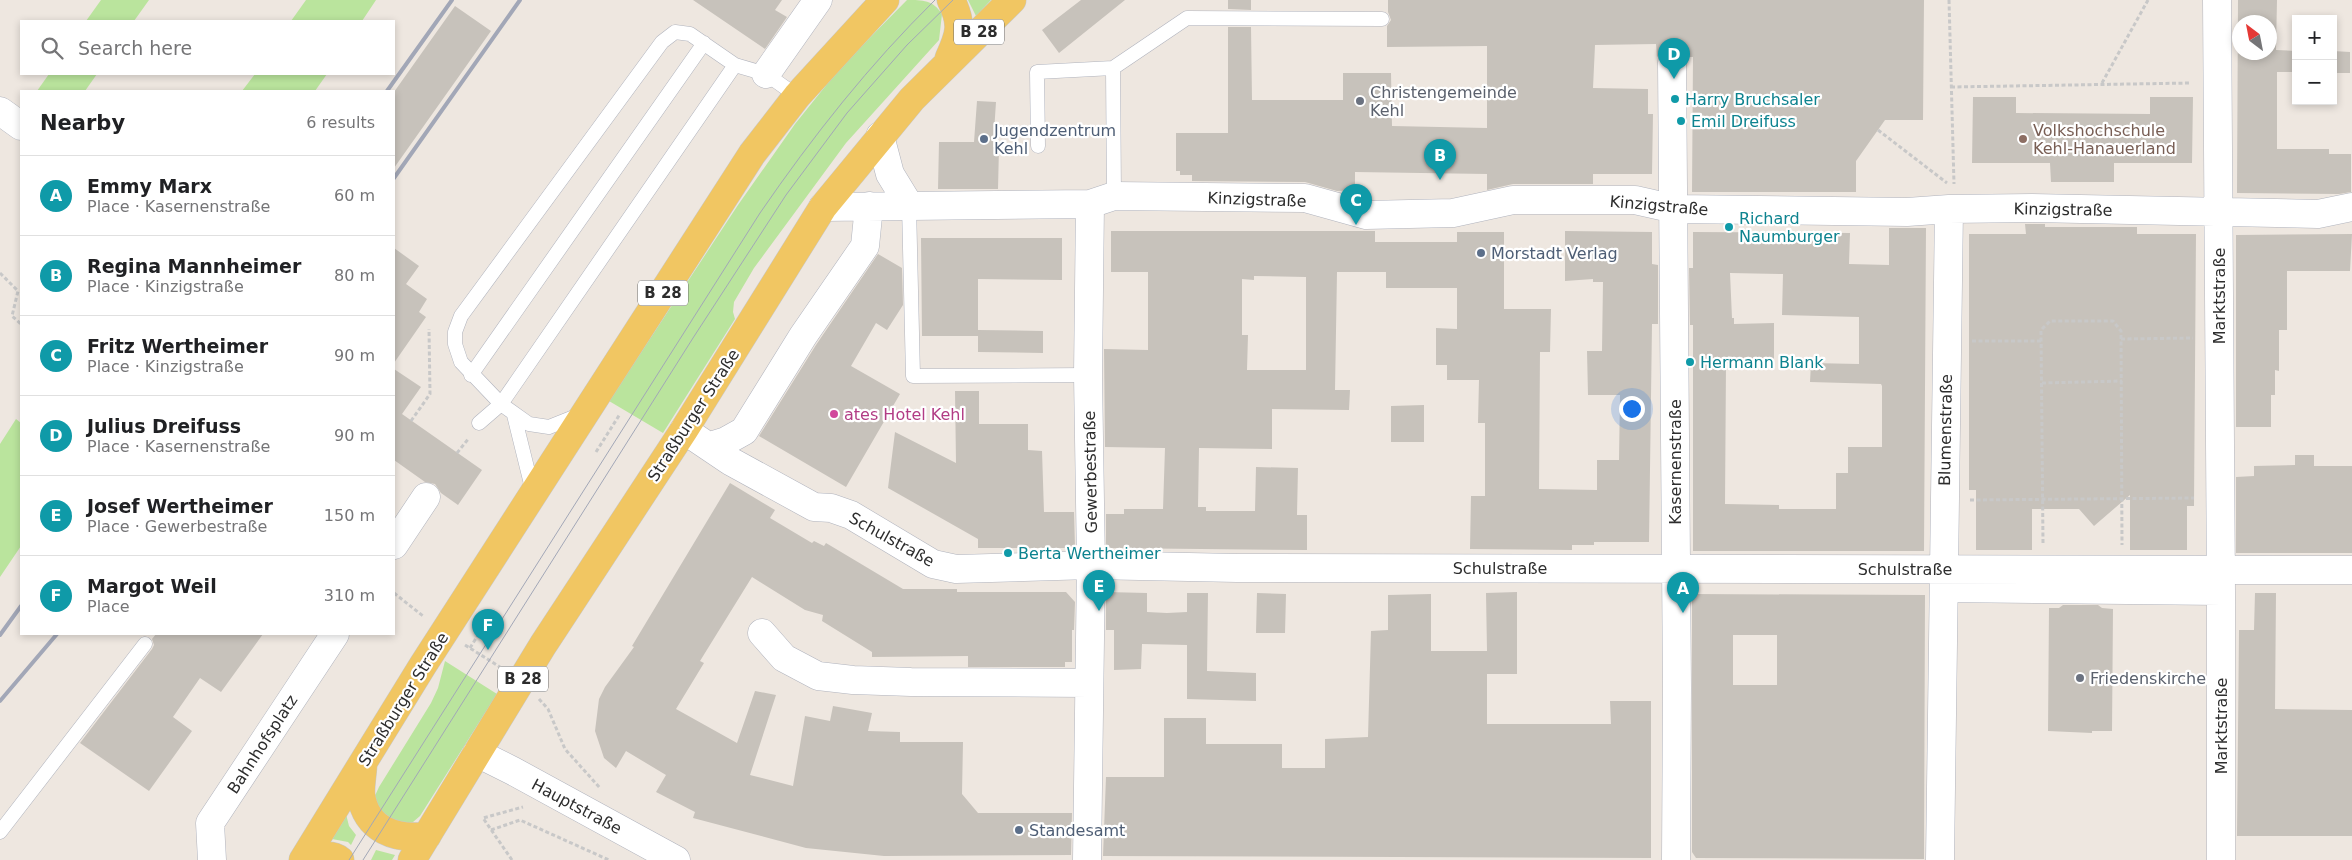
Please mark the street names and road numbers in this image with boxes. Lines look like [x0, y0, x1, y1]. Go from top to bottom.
road number: B 28 [954, 20, 1004, 44]
street label: Kinzigstraße [1207, 188, 1307, 211]
street label: Kinzigstraße [1609, 192, 1709, 219]
street label: Kinzigstraße [2013, 199, 2113, 220]
street label: Marktstraße [2210, 248, 2229, 344]
road number: B 28 [638, 280, 688, 306]
street label: Straßburger Straße [644, 346, 743, 485]
street label: Blumenstraße [1935, 374, 1956, 486]
street label: Kasernenstraße [1666, 399, 1685, 525]
street label: Gewerbestraße [1080, 410, 1101, 533]
street label: Schulstraße [846, 508, 938, 571]
street label: Schulstraße [1453, 559, 1547, 578]
street label: Schulstraße [1858, 560, 1952, 579]
street label: Straßburger Straße [355, 629, 452, 770]
road number: B 28 [498, 666, 548, 692]
street label: Marktstraße [2212, 678, 2231, 774]
street label: Bahnhofsplatz [223, 691, 301, 797]
street label: Hauptstraße [528, 775, 625, 838]

